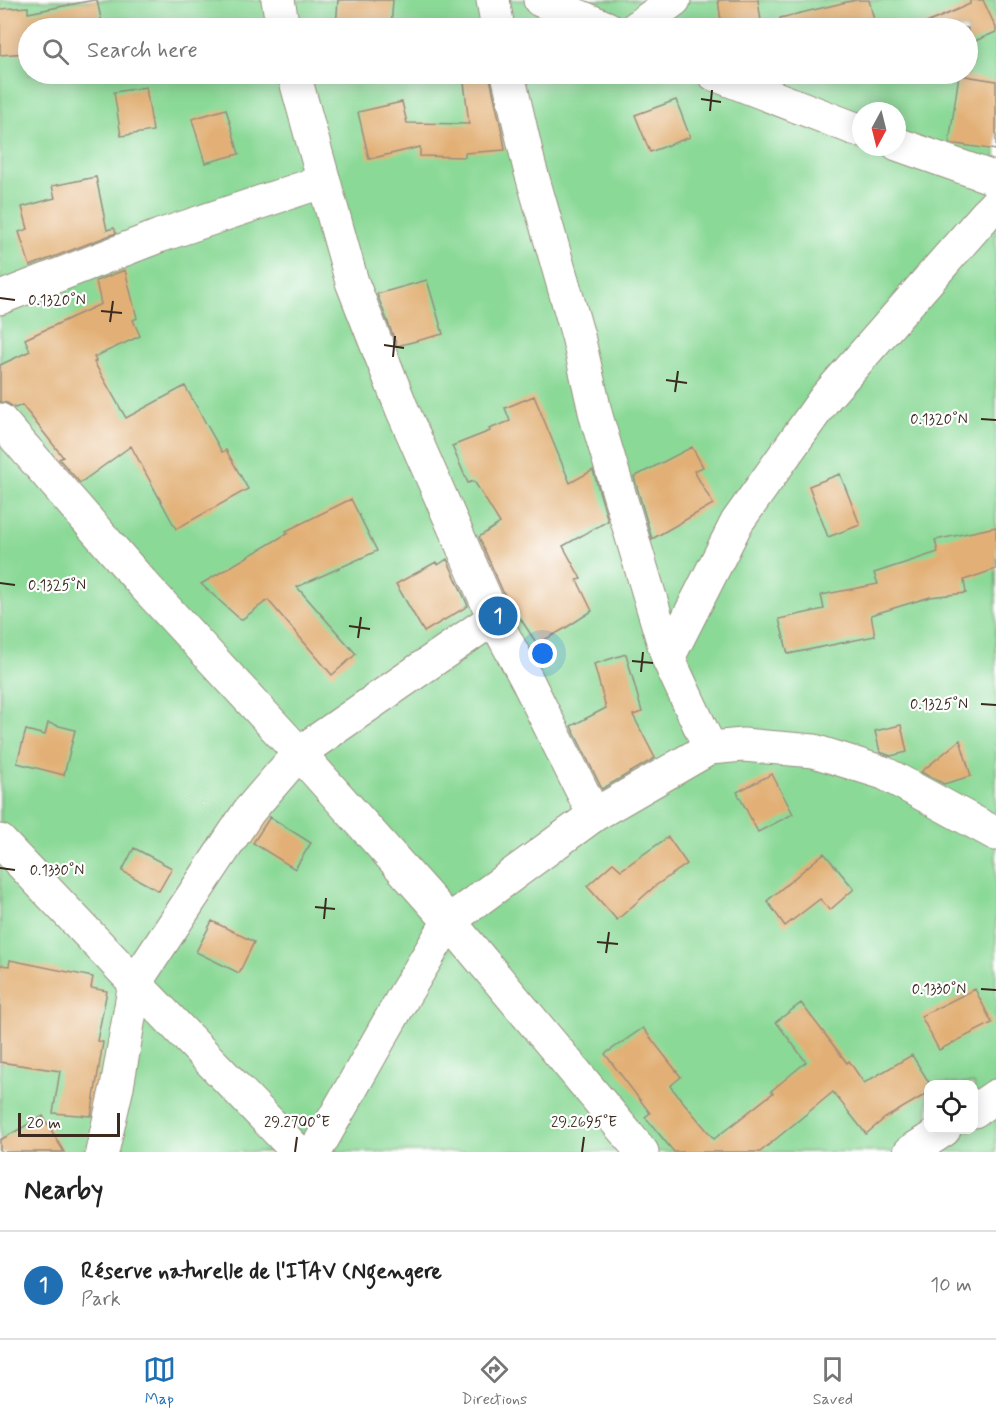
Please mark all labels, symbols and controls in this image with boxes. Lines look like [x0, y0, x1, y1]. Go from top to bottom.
search box [18, 18, 978, 84]
icon: search [39, 35, 72, 68]
text: Search here [87, 37, 198, 65]
north arrow [852, 102, 906, 156]
text: 0.1320°N [28, 291, 86, 311]
text: 0.1320°N [910, 410, 968, 430]
text: 0.1325°N [28, 576, 86, 596]
pin: 1 [478, 594, 518, 638]
your location [528, 639, 557, 668]
text: 0.1325°N [910, 695, 968, 715]
text: 0.1330°N [30, 861, 84, 881]
text: 0.1330°N [912, 980, 966, 1000]
map controls [924, 1080, 978, 1134]
button: locate [924, 1080, 978, 1134]
scale bar [18, 1110, 120, 1138]
text: 20 m [27, 1113, 61, 1134]
text: 29.2700°E [264, 1113, 330, 1133]
text: 29.2695°E [551, 1113, 617, 1133]
text: Nearby [24, 1174, 103, 1208]
text: Réserve naturelle de l'ITAV (Ngengere [81, 1258, 442, 1286]
text: 1 [39, 1272, 48, 1299]
text: 10 m [930, 1272, 972, 1299]
text: Park [81, 1286, 121, 1313]
tab: Map [143, 1353, 176, 1410]
tab: Directions [461, 1353, 527, 1410]
tab: Saved [813, 1353, 853, 1410]

